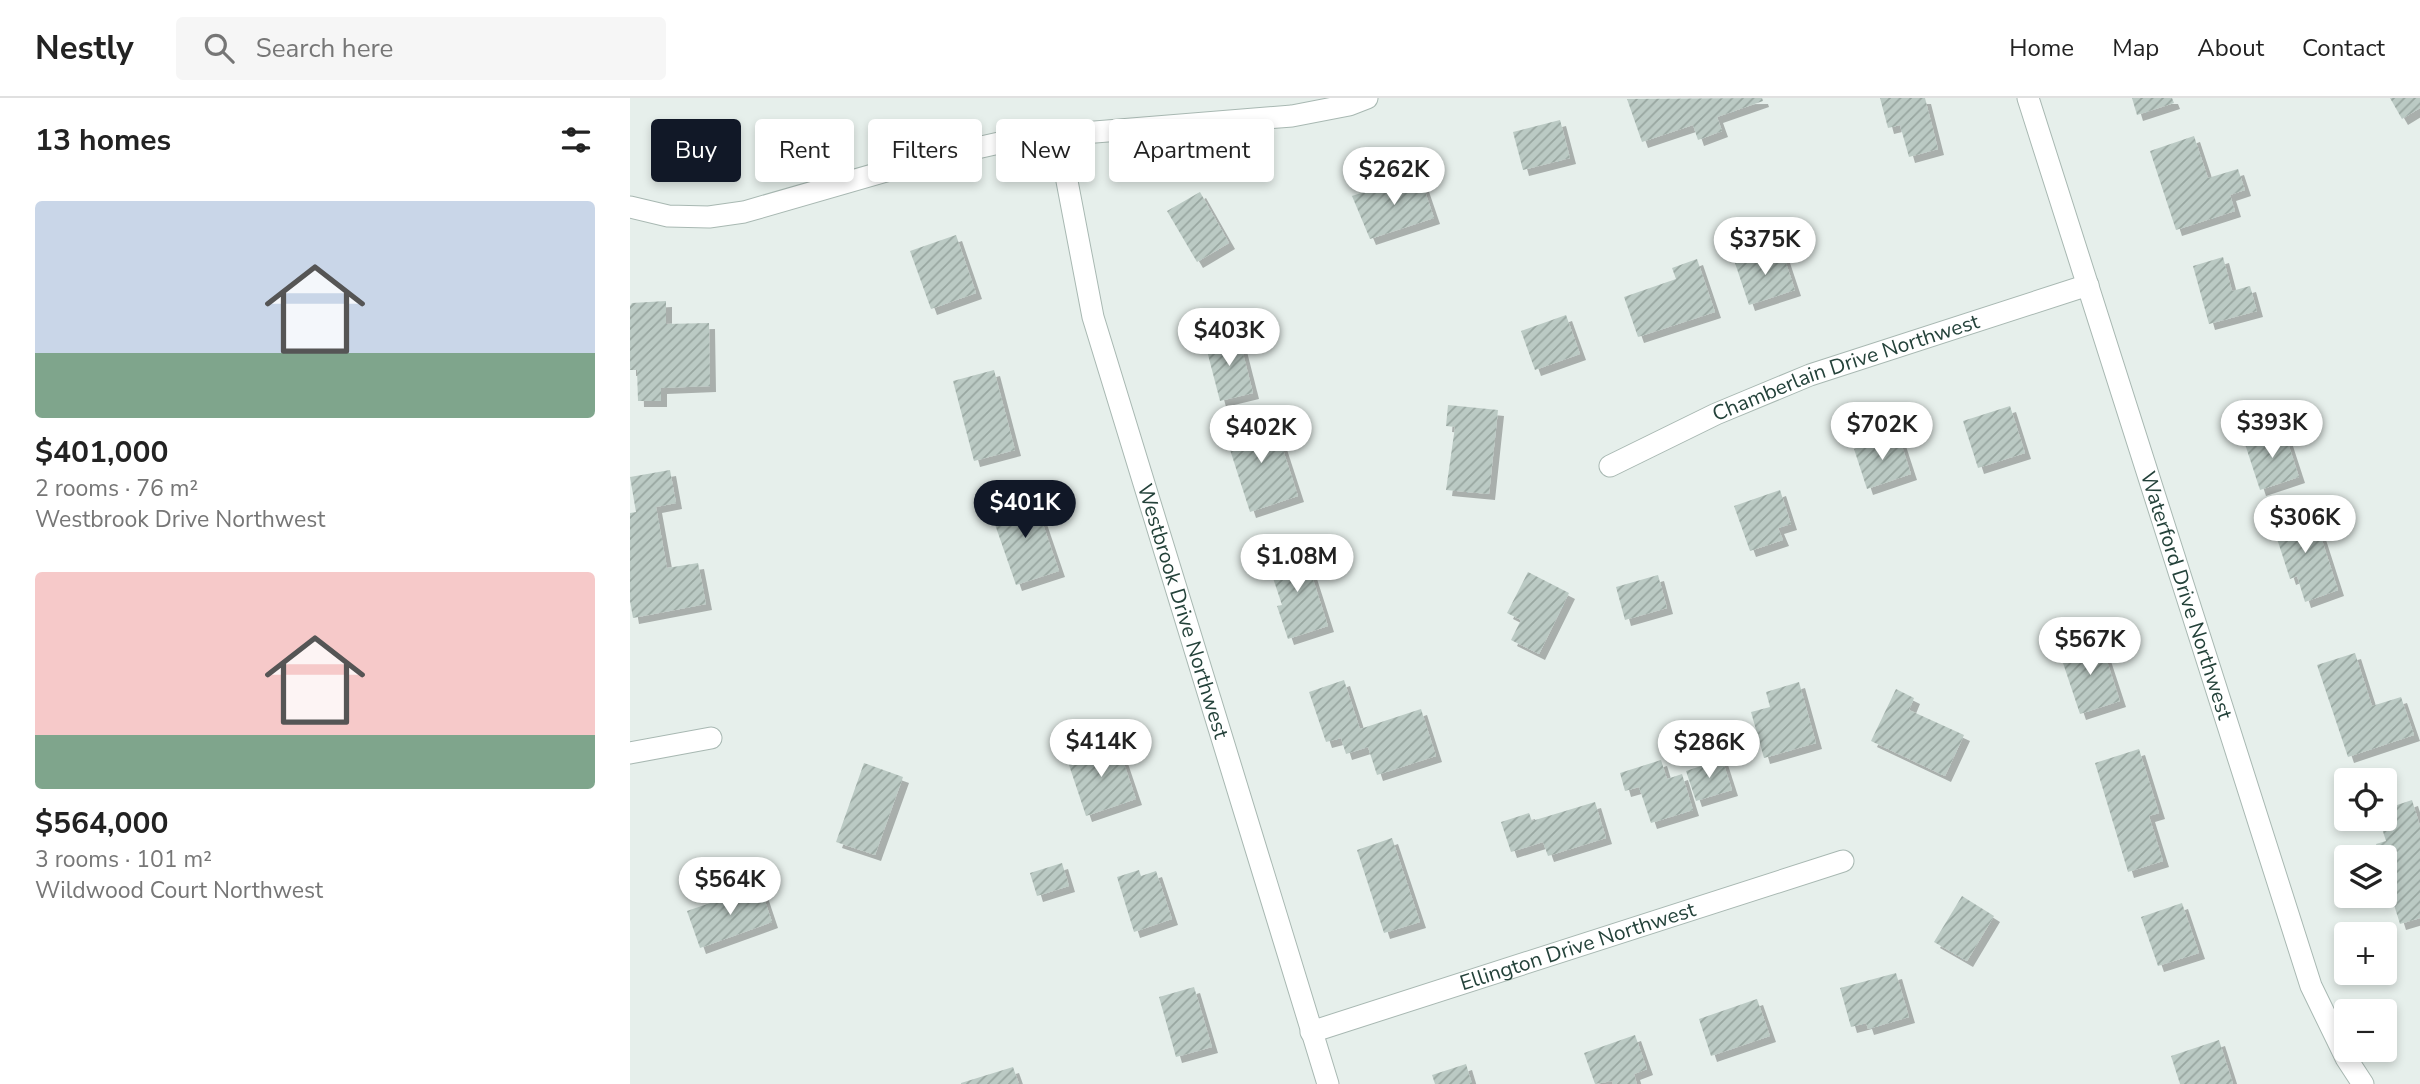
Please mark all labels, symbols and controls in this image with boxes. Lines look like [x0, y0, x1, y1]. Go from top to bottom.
search box [176, 17, 666, 80]
text: Nestly [35, 26, 134, 71]
icon: search [200, 29, 238, 67]
text: Search here [256, 31, 393, 66]
text: Home [2009, 32, 2074, 64]
text: Map [2112, 32, 2159, 64]
text: About [2197, 32, 2264, 64]
text: Contact [2302, 32, 2385, 64]
chip: Buy [651, 119, 741, 182]
chip: Rent [755, 119, 854, 182]
chip: Filters [868, 119, 982, 182]
chip: New [996, 119, 1095, 182]
chip: Apartment [1109, 119, 1274, 182]
text: 13 homes [35, 120, 171, 161]
icon: filters [557, 121, 595, 159]
pin: $262K [1345, 148, 1443, 207]
text: $262K [1359, 154, 1429, 185]
pin: $375K [1716, 218, 1814, 277]
text: $375K [1730, 224, 1800, 255]
icon: home [252, 246, 378, 372]
street label: Chamberlain Drive Northwest [1708, 307, 1983, 428]
pin: $403K [1180, 308, 1278, 368]
text: $403K [1194, 315, 1264, 346]
pin: $393K [2223, 400, 2321, 460]
pin: $702K [1833, 402, 1931, 462]
pin: $402K [1212, 406, 1310, 465]
text: $393K [2237, 407, 2307, 438]
text: $702K [1847, 409, 1917, 440]
text: $402K [1226, 412, 1296, 443]
text: $401,000 [35, 432, 168, 473]
street label: Waterford Drive Northwest [2134, 468, 2239, 724]
text: 2 rooms · 76 m² [35, 473, 198, 504]
pin: $401K [976, 480, 1074, 540]
street label: Westbrook Drive Northwest [1131, 480, 1236, 743]
text: $401K [990, 487, 1060, 518]
pin: $306K [2256, 496, 2354, 555]
text: $306K [2270, 502, 2340, 533]
text: Westbrook Drive Northwest [35, 504, 325, 535]
pin: $1.08M [1240, 534, 1354, 594]
text: $1.08M [1257, 541, 1337, 572]
icon: home [252, 617, 378, 743]
pin: $567K [2041, 618, 2139, 677]
text: $567K [2055, 624, 2125, 655]
pin: $414K [1052, 720, 1150, 779]
pin: $286K [1660, 720, 1758, 780]
text: $414K [1066, 726, 1136, 757]
text: $286K [1674, 727, 1744, 758]
map controls [2334, 768, 2397, 1062]
button: locate [2334, 768, 2397, 831]
text: $564,000 [35, 803, 168, 844]
text: 3 rooms · 101 m² [35, 844, 212, 875]
button: layers [2334, 845, 2397, 908]
pin: $564K [681, 858, 779, 917]
text: $564K [695, 864, 765, 895]
text: Wildwood Court Northwest [35, 875, 323, 906]
street label: Ellington Drive Northwest [1456, 895, 1700, 997]
button: + [2334, 922, 2397, 985]
button: − [2334, 999, 2397, 1062]

